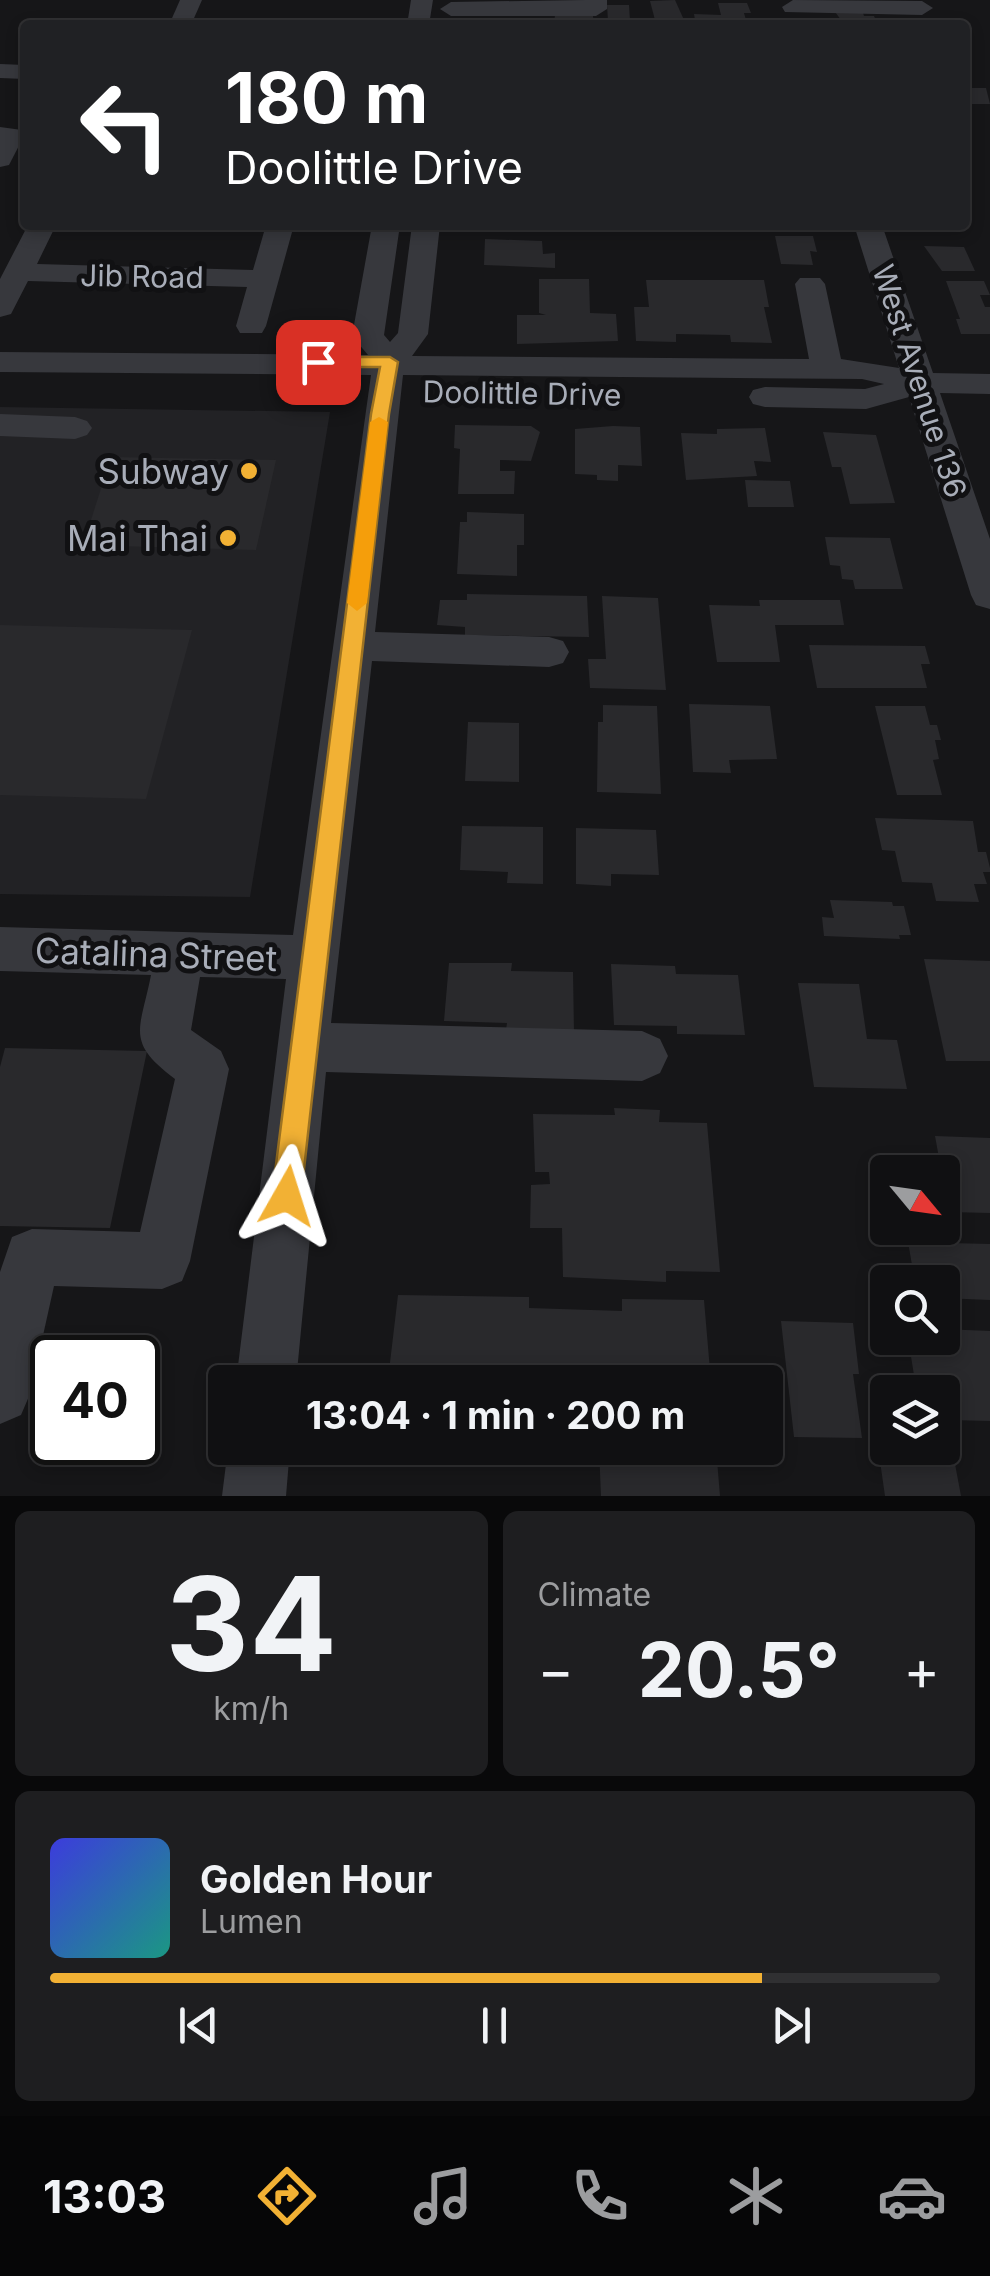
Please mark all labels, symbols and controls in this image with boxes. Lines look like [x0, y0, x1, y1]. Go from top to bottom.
text: 180 m [225, 55, 428, 140]
icon: left [60, 60, 190, 190]
text: Doolittle Drive [225, 140, 523, 195]
street label: Jib Road [80, 257, 204, 295]
street label: West Avenue 136 [865, 260, 975, 502]
pin [276, 320, 361, 405]
icon: arrive [291, 335, 346, 390]
street label: Doolittle Drive [422, 373, 622, 413]
place label: Subway [98, 450, 229, 492]
marker: Subway [238, 460, 260, 482]
place label: Mai Thai [67, 517, 208, 559]
marker: Mai Thai [217, 527, 239, 549]
street label: Catalina Street [34, 929, 278, 979]
position arrow [235, 1144, 339, 1248]
north arrow [870, 1155, 960, 1245]
map controls [870, 1155, 960, 1465]
button: search [870, 1265, 960, 1355]
speed limit sign: 40 [30, 1335, 160, 1465]
button: layers [870, 1375, 960, 1465]
text: 13:04 · 1 min · 200 m [306, 1392, 685, 1438]
text: 34 [165, 1545, 337, 1702]
text: Climate [538, 1575, 651, 1614]
text: 20.5° [638, 1624, 840, 1715]
text: − [538, 1637, 574, 1703]
text: + [904, 1637, 940, 1703]
text: km/h [213, 1689, 289, 1728]
text: Golden Hour [200, 1856, 432, 1902]
text: Lumen [200, 1902, 303, 1941]
icon: previous [171, 1998, 226, 2053]
icon: pause [467, 1998, 522, 2053]
icon: next [764, 1998, 819, 2053]
icon: directions [252, 2161, 322, 2231]
icon: music [408, 2161, 478, 2231]
icon: phone [565, 2161, 635, 2231]
icon: climate [721, 2161, 791, 2231]
icon: car [877, 2161, 947, 2231]
text: 13:03 [43, 2169, 166, 2224]

